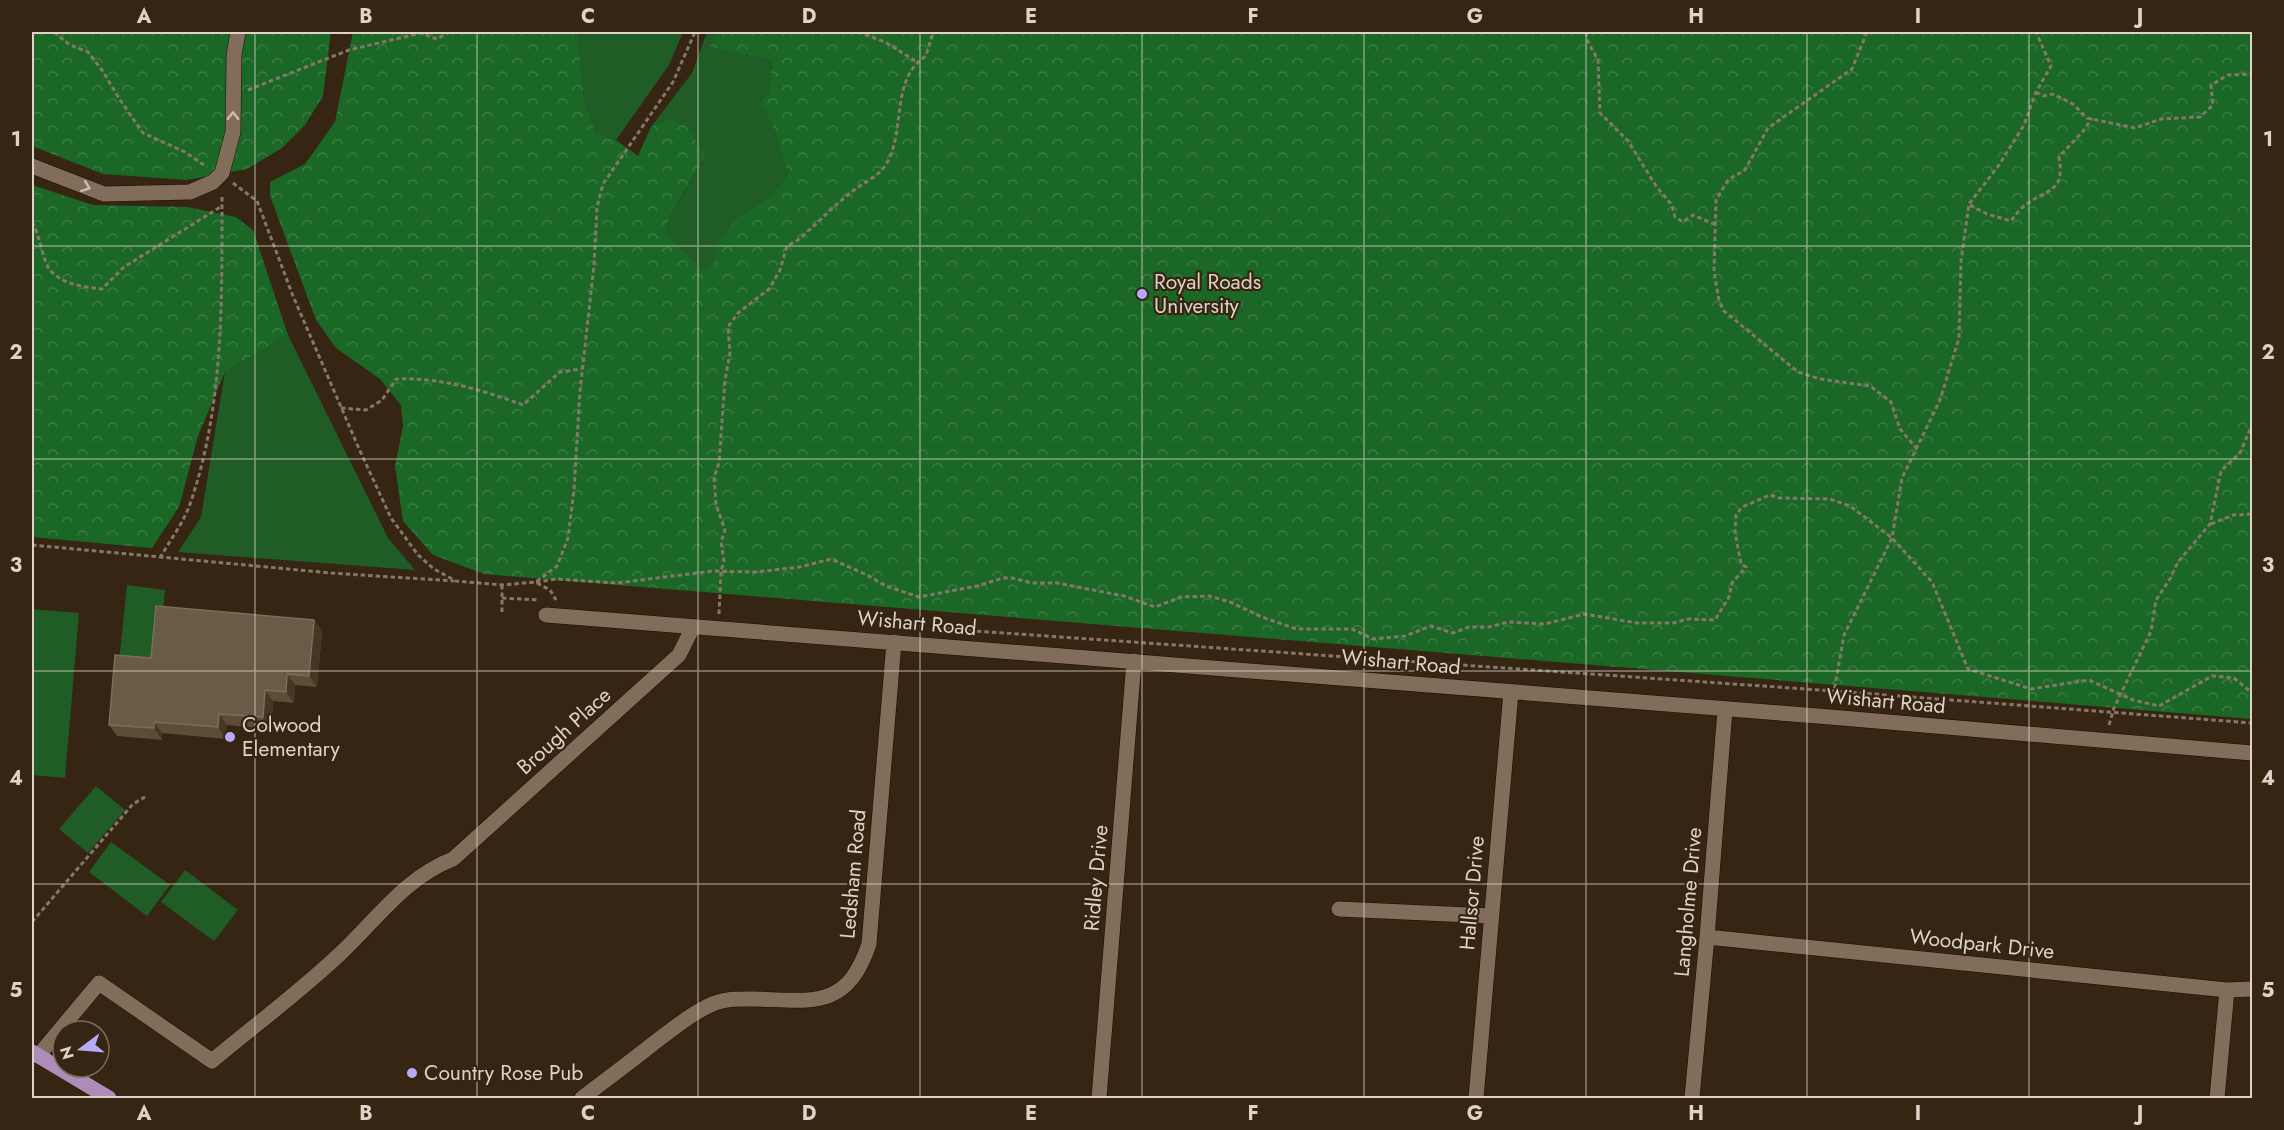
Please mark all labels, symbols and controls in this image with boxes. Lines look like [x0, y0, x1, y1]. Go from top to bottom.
text: A [136, 2, 152, 31]
text: B [359, 2, 373, 31]
text: C [581, 2, 595, 31]
text: D [802, 2, 816, 31]
text: E [1025, 2, 1037, 31]
text: F [1247, 2, 1259, 31]
text: G [1467, 2, 1483, 31]
text: H [1688, 2, 1704, 31]
text: I [1915, 2, 1921, 31]
text: J [2133, 2, 2143, 31]
one-way arrow [227, 112, 239, 121]
text: 1 [11, 125, 21, 154]
text: 1 [2263, 125, 2273, 154]
one-way arrow [80, 180, 91, 192]
place label: Royal Roads University [1154, 267, 1261, 321]
marker: Royal Roads University [1135, 287, 1149, 301]
text: 2 [9, 338, 23, 367]
text: 2 [2261, 338, 2275, 367]
text: 3 [10, 551, 22, 580]
text: 3 [2262, 551, 2274, 580]
street label: Wishart Road [856, 603, 978, 643]
street label: Wishart Road [1340, 642, 1462, 682]
street label: Brough Place [510, 680, 618, 782]
street label: Wishart Road [1825, 681, 1947, 721]
place label: Colwood Elementary [242, 710, 340, 764]
marker: Colwood Elementary [223, 730, 237, 744]
text: 4 [9, 764, 23, 793]
text: 4 [2261, 764, 2275, 793]
street label: Ledsham Road [832, 808, 874, 940]
street label: Ridley Drive [1076, 823, 1116, 932]
street label: Langholme Drive [1667, 826, 1709, 978]
street label: Hallsor Drive [1452, 834, 1492, 952]
street label: Woodpark Drive [1908, 921, 2056, 967]
text: 5 [10, 976, 23, 1005]
text: 5 [2262, 976, 2275, 1005]
north arrow [51, 1019, 111, 1079]
text: N [54, 1044, 80, 1062]
place label: Country Rose Pub [424, 1058, 583, 1088]
marker: Country Rose Pub [405, 1066, 419, 1080]
text: A [136, 1099, 152, 1128]
text: B [359, 1099, 373, 1128]
text: C [581, 1099, 595, 1128]
text: D [802, 1099, 816, 1128]
text: E [1025, 1099, 1037, 1128]
text: F [1247, 1099, 1259, 1128]
text: G [1467, 1099, 1483, 1128]
text: H [1688, 1099, 1704, 1128]
text: I [1915, 1099, 1921, 1128]
text: J [2133, 1099, 2143, 1128]

